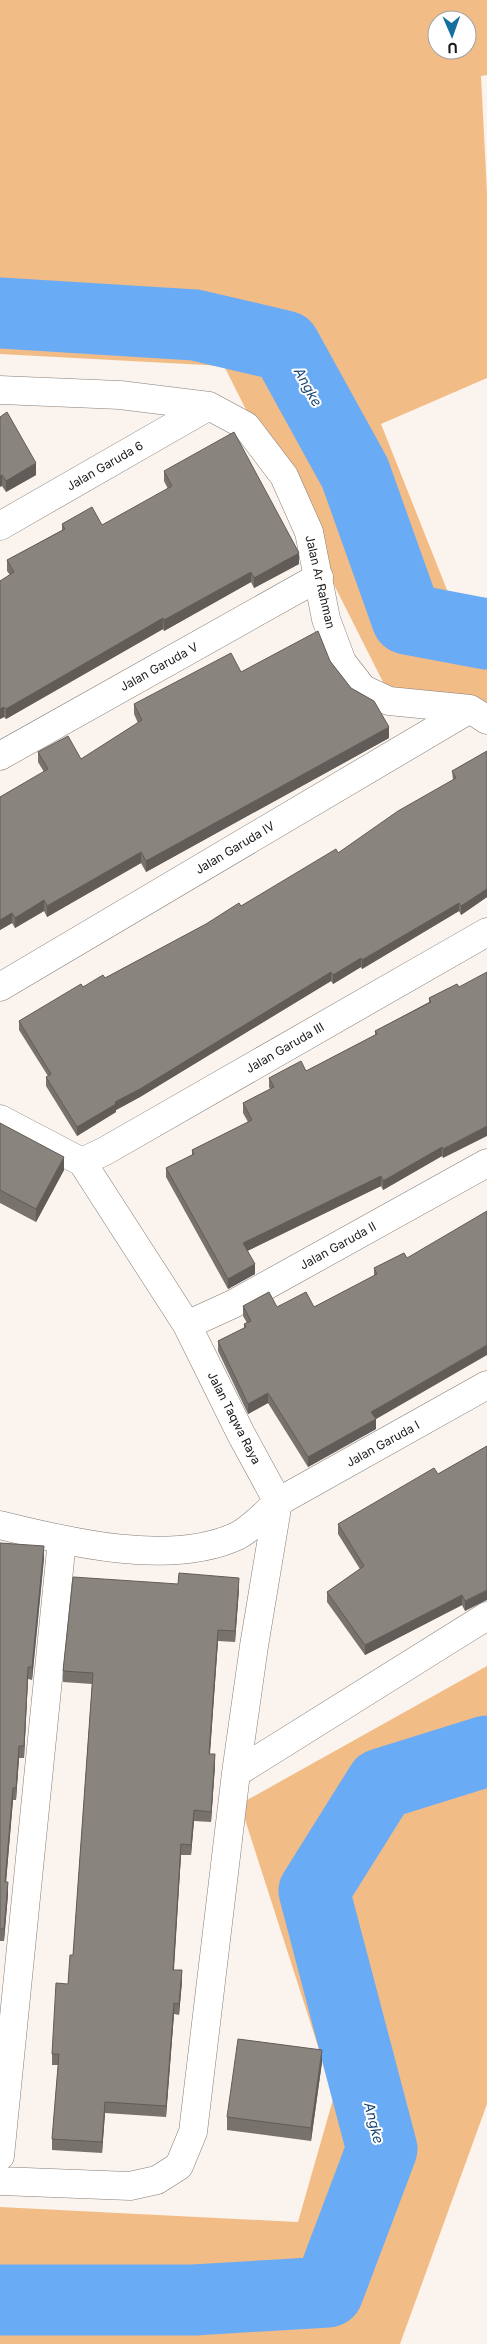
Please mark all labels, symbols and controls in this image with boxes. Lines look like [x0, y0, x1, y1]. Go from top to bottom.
north arrow [427, 10, 477, 60]
text: U [447, 40, 458, 57]
water label: Angke [290, 363, 326, 409]
street label: Jalan Garuda 6 [64, 438, 146, 494]
street label: Jalan Ar Rahman [302, 534, 339, 630]
street label: Jalan Garuda V [117, 639, 200, 694]
street label: Jalan Garuda IV [192, 818, 277, 877]
street label: Jalan Garuda III [243, 1019, 327, 1076]
street label: Jalan Garuda II [297, 1218, 379, 1273]
street label: Jalan Taqwa Raya [205, 1369, 264, 1467]
street label: Jalan Garuda I [343, 1417, 422, 1470]
water label: Angke [361, 2099, 388, 2145]

